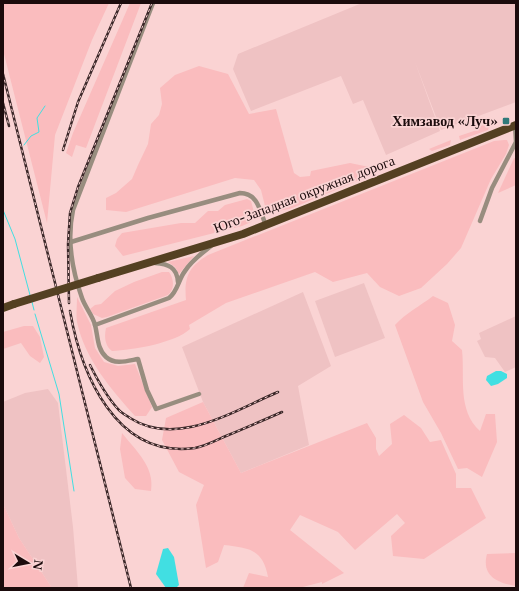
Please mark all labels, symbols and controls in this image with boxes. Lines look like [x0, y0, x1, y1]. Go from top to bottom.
place label: Химзавод «Луч» [392, 112, 498, 130]
marker: Химзавод «Луч» [501, 116, 511, 126]
street label: Юго-Западная окружная дорога [211, 151, 398, 237]
north arrow [8, 543, 48, 583]
text: N [30, 558, 46, 572]

